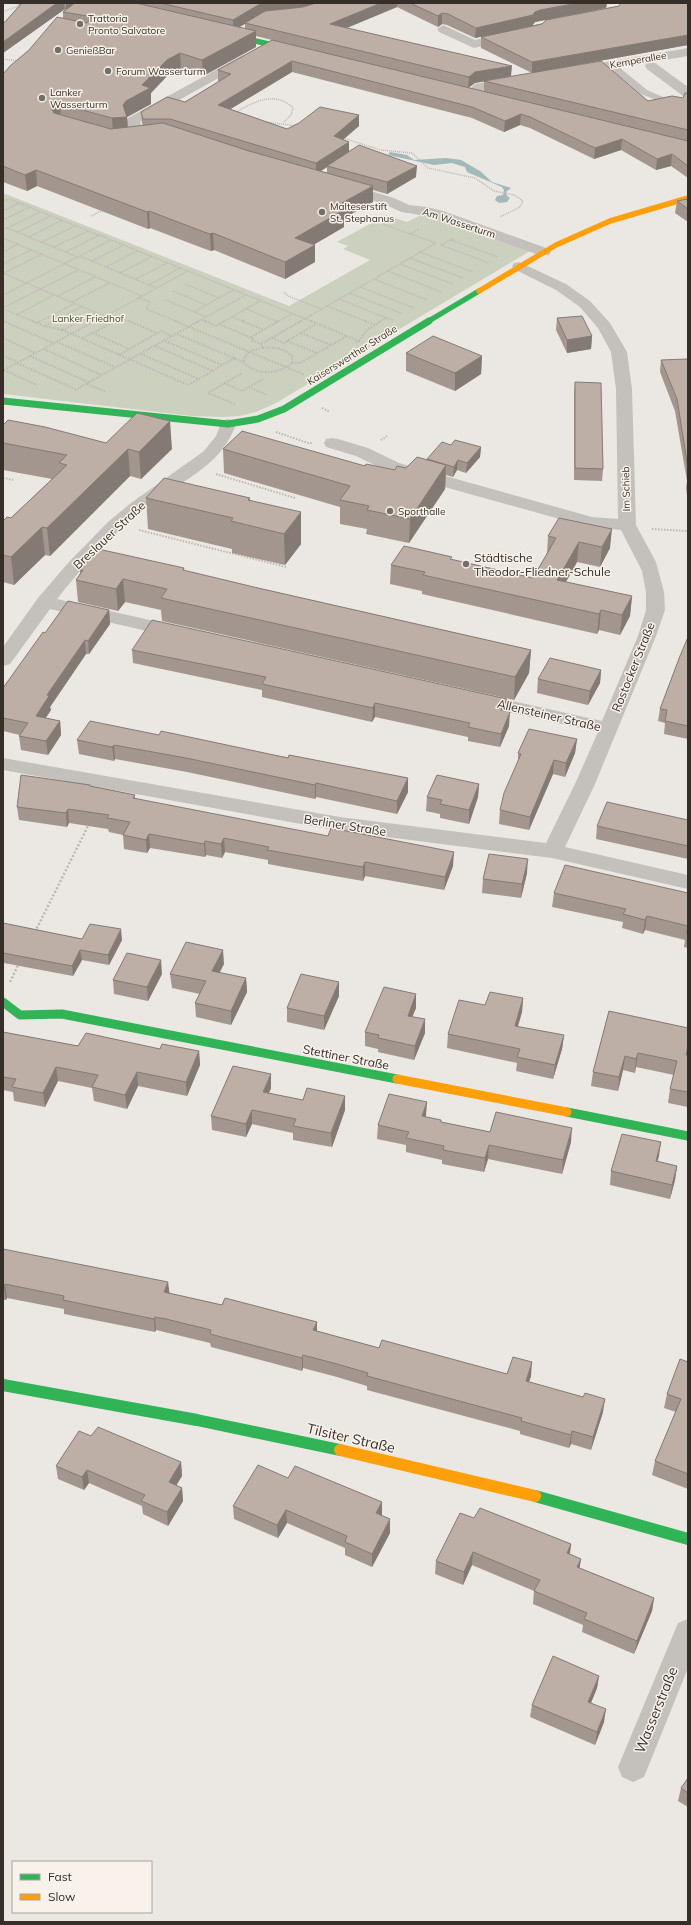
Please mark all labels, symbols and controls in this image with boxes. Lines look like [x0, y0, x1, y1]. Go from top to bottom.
place label: Trattoria Pronto Salvatore [88, 12, 165, 37]
marker: Trattoria Pronto Salvatore [75, 19, 85, 29]
place label: GenießBar [66, 44, 116, 57]
marker: GenießBar [53, 45, 63, 55]
street label: Kemperallee [609, 49, 667, 71]
place label: Forum Wasserturm [116, 65, 206, 78]
marker: Forum Wasserturm [103, 66, 113, 76]
place label: Lanker Wasserturm [50, 86, 108, 111]
marker: Lanker Wasserturm [37, 93, 47, 103]
place label: Malteserstift St. Stephanus [330, 200, 394, 225]
street label: Am Wasserturm [421, 205, 497, 241]
marker: Malteserstift St. Stephanus [317, 207, 327, 217]
park label: Lanker Friedhof [52, 312, 125, 325]
street label: Kaiserswerther Straße [305, 322, 399, 388]
street label: Im Schieb [619, 466, 633, 512]
street label: Breslauer Straße [70, 498, 148, 572]
place label: Sporthalle [398, 505, 445, 518]
marker: Sporthalle [385, 506, 395, 516]
place label: Städtische Theodor-Fliedner-Schule [474, 550, 610, 579]
marker: Städtische Theodor-Fliedner-Schule [461, 559, 471, 569]
street label: Rostocker Straße [608, 620, 658, 714]
street label: Allensteiner Straße [496, 696, 602, 734]
street label: Berliner Straße [303, 811, 387, 839]
street label: Stettiner Straße [302, 1041, 390, 1073]
street label: Tilsiter Straße [305, 1419, 397, 1457]
street label: Wasserstraße [631, 1664, 681, 1756]
legend [12, 1861, 152, 1913]
text: Fast [48, 1869, 72, 1884]
text: Slow [48, 1889, 76, 1904]

